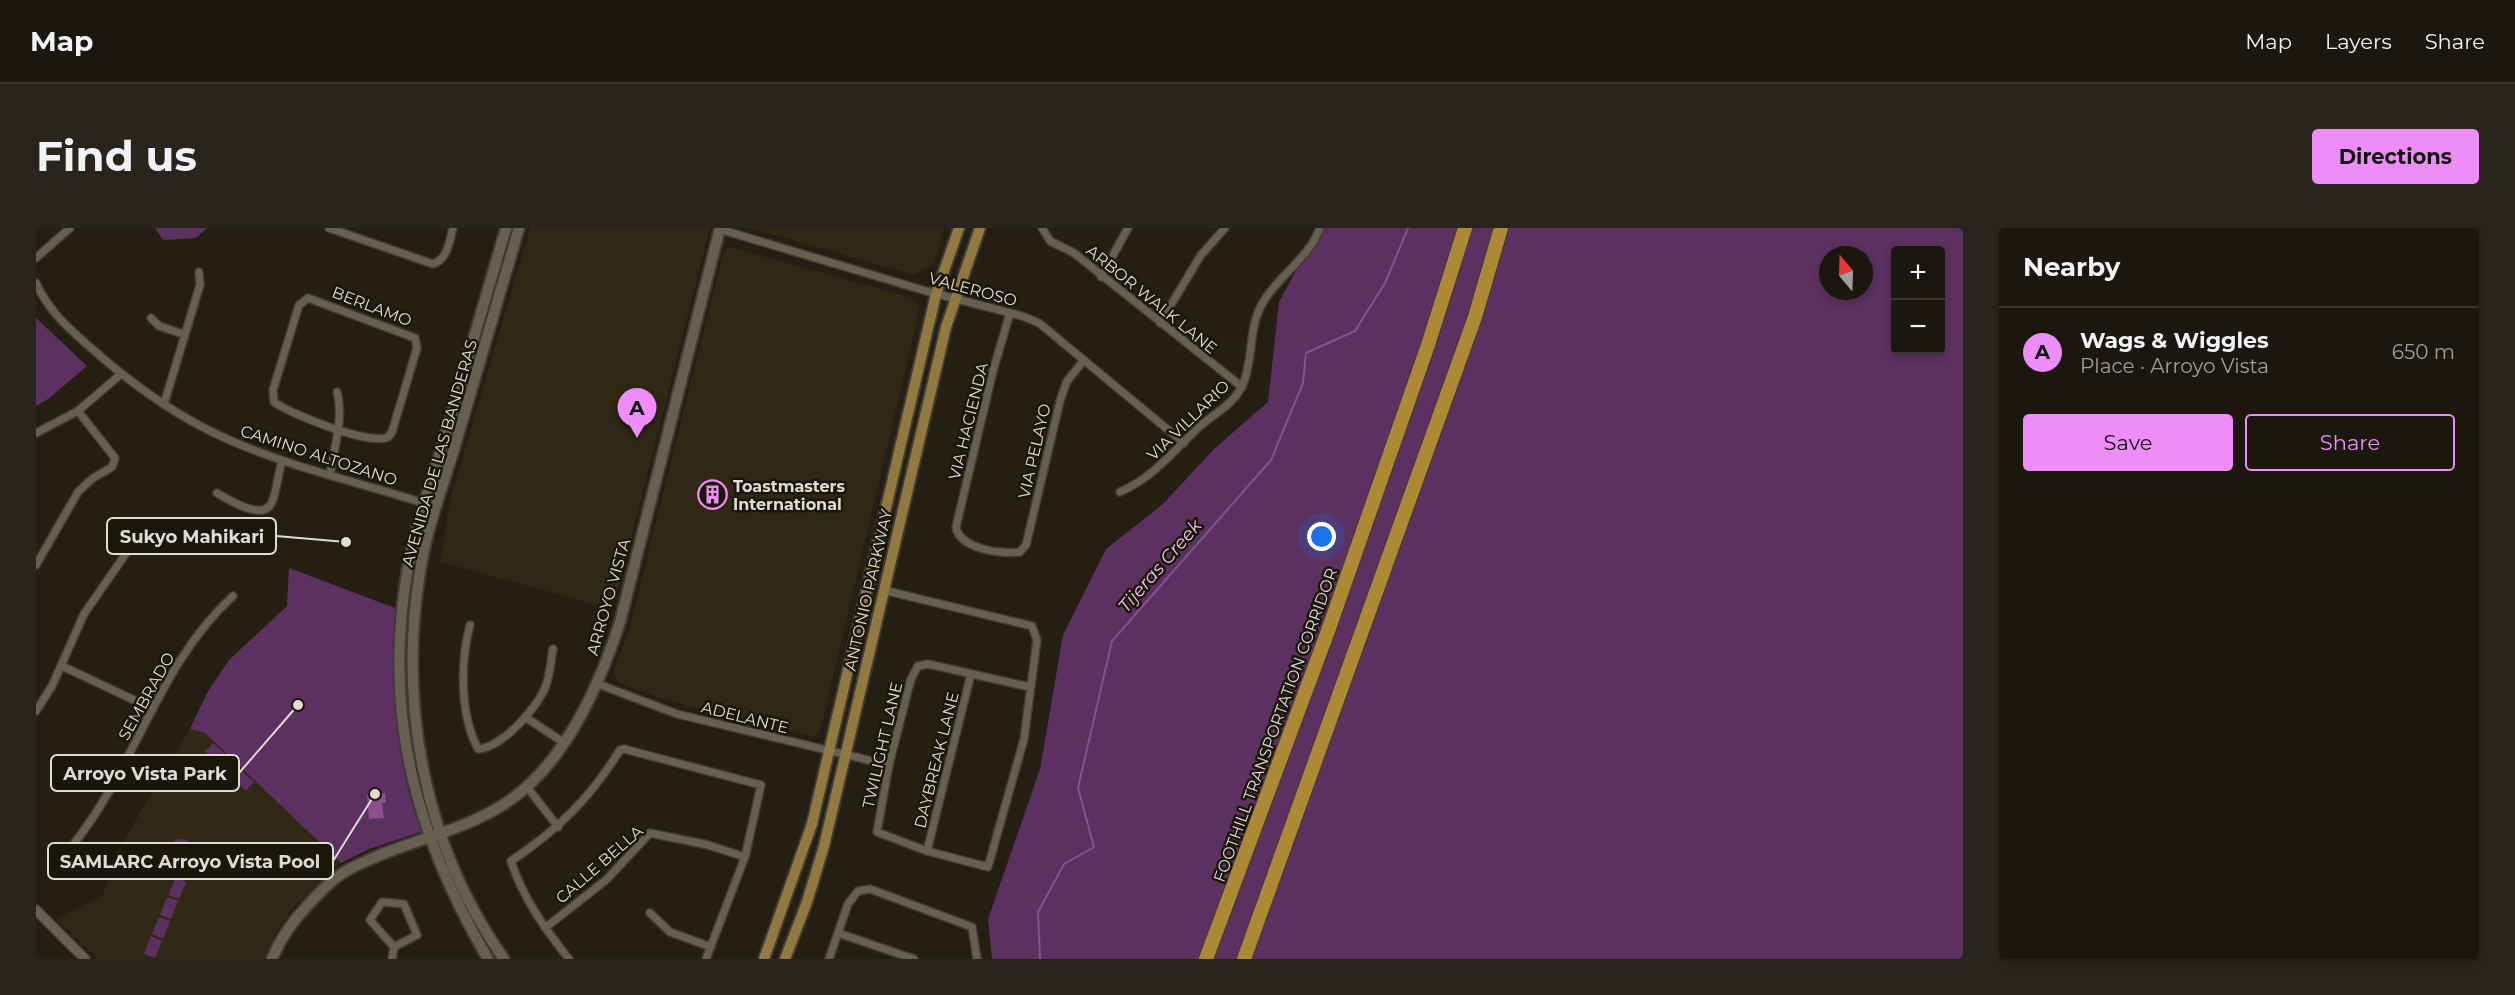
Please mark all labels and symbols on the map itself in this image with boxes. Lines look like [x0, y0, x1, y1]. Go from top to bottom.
street label: ARBOR WALK LANE [1083, 241, 1221, 358]
north arrow [1819, 246, 1873, 300]
street label: VALEROSO [927, 269, 1019, 310]
street label: BERLAMO [329, 283, 414, 330]
street label: AVENIDA DE LAS BANDERAS [398, 337, 481, 569]
street label: VIA HACIENDA [945, 360, 992, 482]
street label: VIA VILLARIO [1143, 376, 1234, 464]
pin: A [618, 388, 656, 438]
street label: VIA PELAYO [1014, 402, 1055, 500]
street label: CAMINO ALTOZANO [238, 421, 400, 490]
place label: Toastmasters International [733, 477, 846, 514]
building icon: Toastmasters International [696, 479, 728, 511]
street label: ANTONIO PARKWAY [841, 507, 896, 673]
water label: Tijeras Creek [1114, 514, 1207, 617]
callout: Sukyo Mahikari [107, 518, 276, 554]
your location [1307, 522, 1336, 551]
text: Sukyo Mahikari [120, 526, 264, 548]
street label: ARROYO VISTA [583, 536, 634, 658]
street label: FOOTHILL TRANSPORTATION CORRIDOR [1210, 566, 1341, 885]
street label: SEMBRADO [114, 649, 178, 744]
street label: TWILIGHT LANE [859, 680, 906, 810]
street label: DAYBREAK LANE [910, 690, 963, 830]
street label: ADELANTE [699, 697, 790, 737]
callout: Arroyo Vista Park [51, 755, 239, 791]
text: Arroyo Vista Park [62, 763, 227, 785]
street label: CALLE BELLA [552, 821, 647, 907]
callout: SAMLARC Arroyo Vista Pool [48, 843, 333, 879]
text: SAMLARC Arroyo Vista Pool [60, 851, 320, 873]

